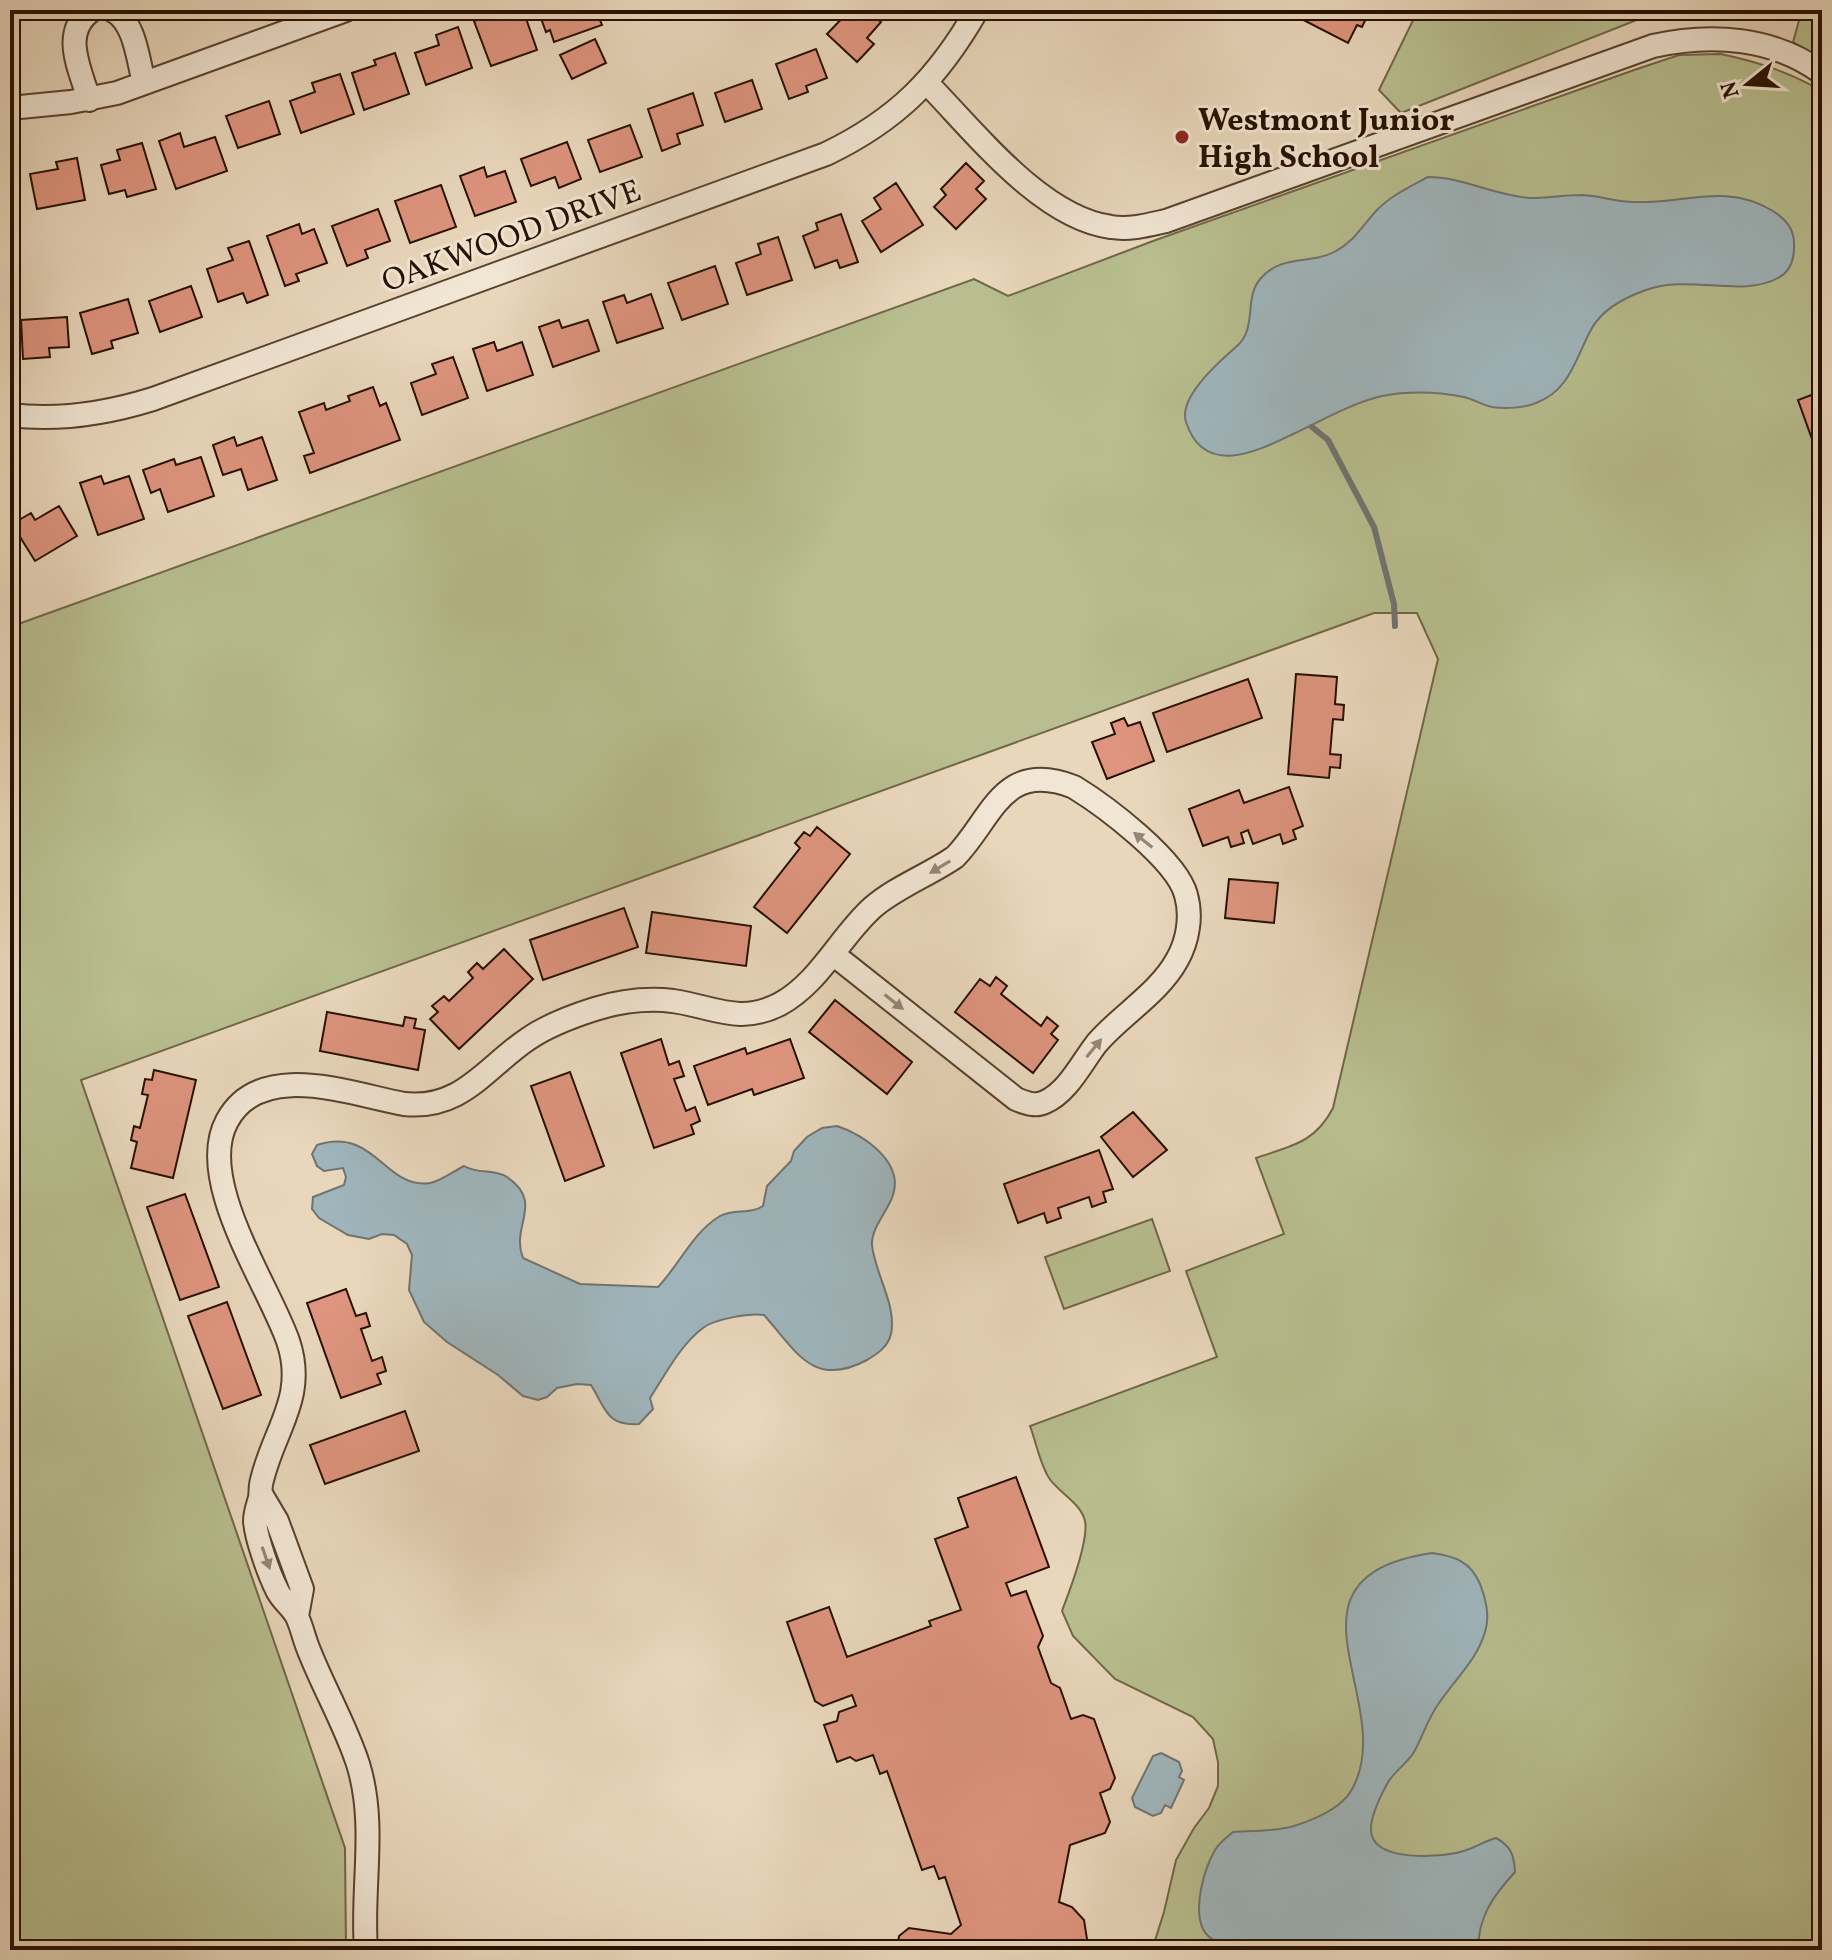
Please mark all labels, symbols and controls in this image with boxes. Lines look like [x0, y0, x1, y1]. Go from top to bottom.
north arrow [1708, 44, 1788, 124]
text: N [1714, 77, 1749, 102]
place label: Westmont Junior High School [1198, 100, 1454, 181]
marker: Westmont Junior High School [1173, 128, 1191, 146]
street label: OAKWOOD DRIVE [376, 170, 648, 305]
one-way arrow [1133, 833, 1153, 849]
one-way arrow [929, 860, 951, 874]
one-way arrow [884, 994, 904, 1010]
one-way arrow [1085, 1038, 1102, 1058]
one-way arrow [260, 1546, 273, 1570]

